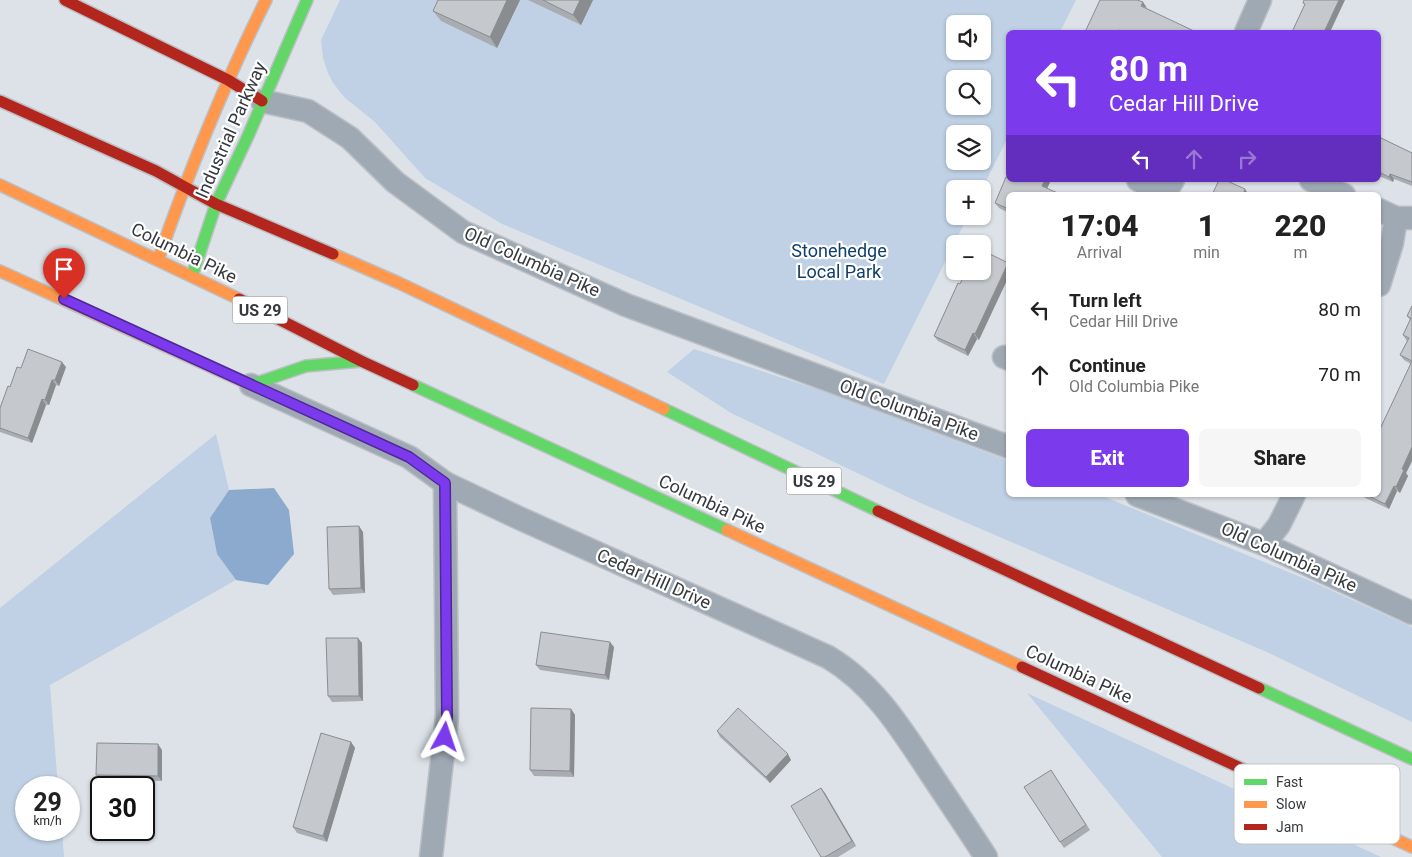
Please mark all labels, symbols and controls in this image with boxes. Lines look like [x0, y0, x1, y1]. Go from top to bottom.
map controls [946, 15, 991, 280]
button: sound [946, 15, 991, 60]
text: 80 m [1109, 49, 1188, 90]
icon: left [1026, 50, 1091, 115]
street label: Industrial Parkway [191, 58, 270, 201]
button: search [946, 70, 991, 115]
text: Cedar Hill Drive [1109, 91, 1259, 116]
button: layers [946, 125, 991, 170]
icon: left [1127, 145, 1155, 173]
icon: ahead [1180, 145, 1208, 173]
icon: right [1233, 145, 1261, 173]
button: + [946, 180, 991, 225]
text: 17:04 [1061, 208, 1139, 243]
text: 1 [1198, 208, 1215, 243]
text: 220 [1274, 208, 1326, 243]
street label: Columbia Pike [128, 218, 241, 287]
street label: Old Columbia Pike [461, 222, 603, 301]
button: − [946, 235, 991, 280]
park label: Stonehedge Local Park [791, 240, 887, 282]
text: Arrival [1077, 243, 1122, 262]
text: min [1193, 243, 1220, 262]
text: m [1293, 243, 1307, 262]
pin [43, 248, 85, 299]
icon: arrive [50, 255, 78, 283]
text: Turn left [1069, 289, 1142, 312]
road number: US 29 [232, 296, 288, 324]
icon: left [1026, 296, 1054, 324]
text: 80 m [1318, 298, 1361, 321]
text: Cedar Hill Drive [1069, 312, 1178, 331]
text: Continue [1069, 354, 1146, 377]
icon: ahead [1026, 361, 1054, 389]
text: 70 m [1318, 363, 1361, 386]
street label: Old Columbia Pike [837, 375, 982, 444]
text: Old Columbia Pike [1069, 377, 1199, 396]
button: Exit [1026, 429, 1189, 487]
button: Share [1199, 429, 1361, 487]
road number: US 29 [786, 468, 842, 494]
street label: Columbia Pike [656, 470, 769, 537]
street label: Old Columbia Pike [1218, 517, 1360, 596]
street label: Cedar Hill Drive [594, 544, 715, 613]
street label: Columbia Pike [1023, 640, 1136, 707]
position arrow [418, 710, 470, 762]
legend [1234, 764, 1400, 844]
text: Fast [1276, 774, 1303, 790]
speed limit sign: 30 [90, 776, 155, 841]
text: 29 [33, 788, 62, 817]
text: Slow [1276, 796, 1307, 812]
text: km/h [33, 814, 62, 828]
text: Jam [1276, 819, 1304, 835]

